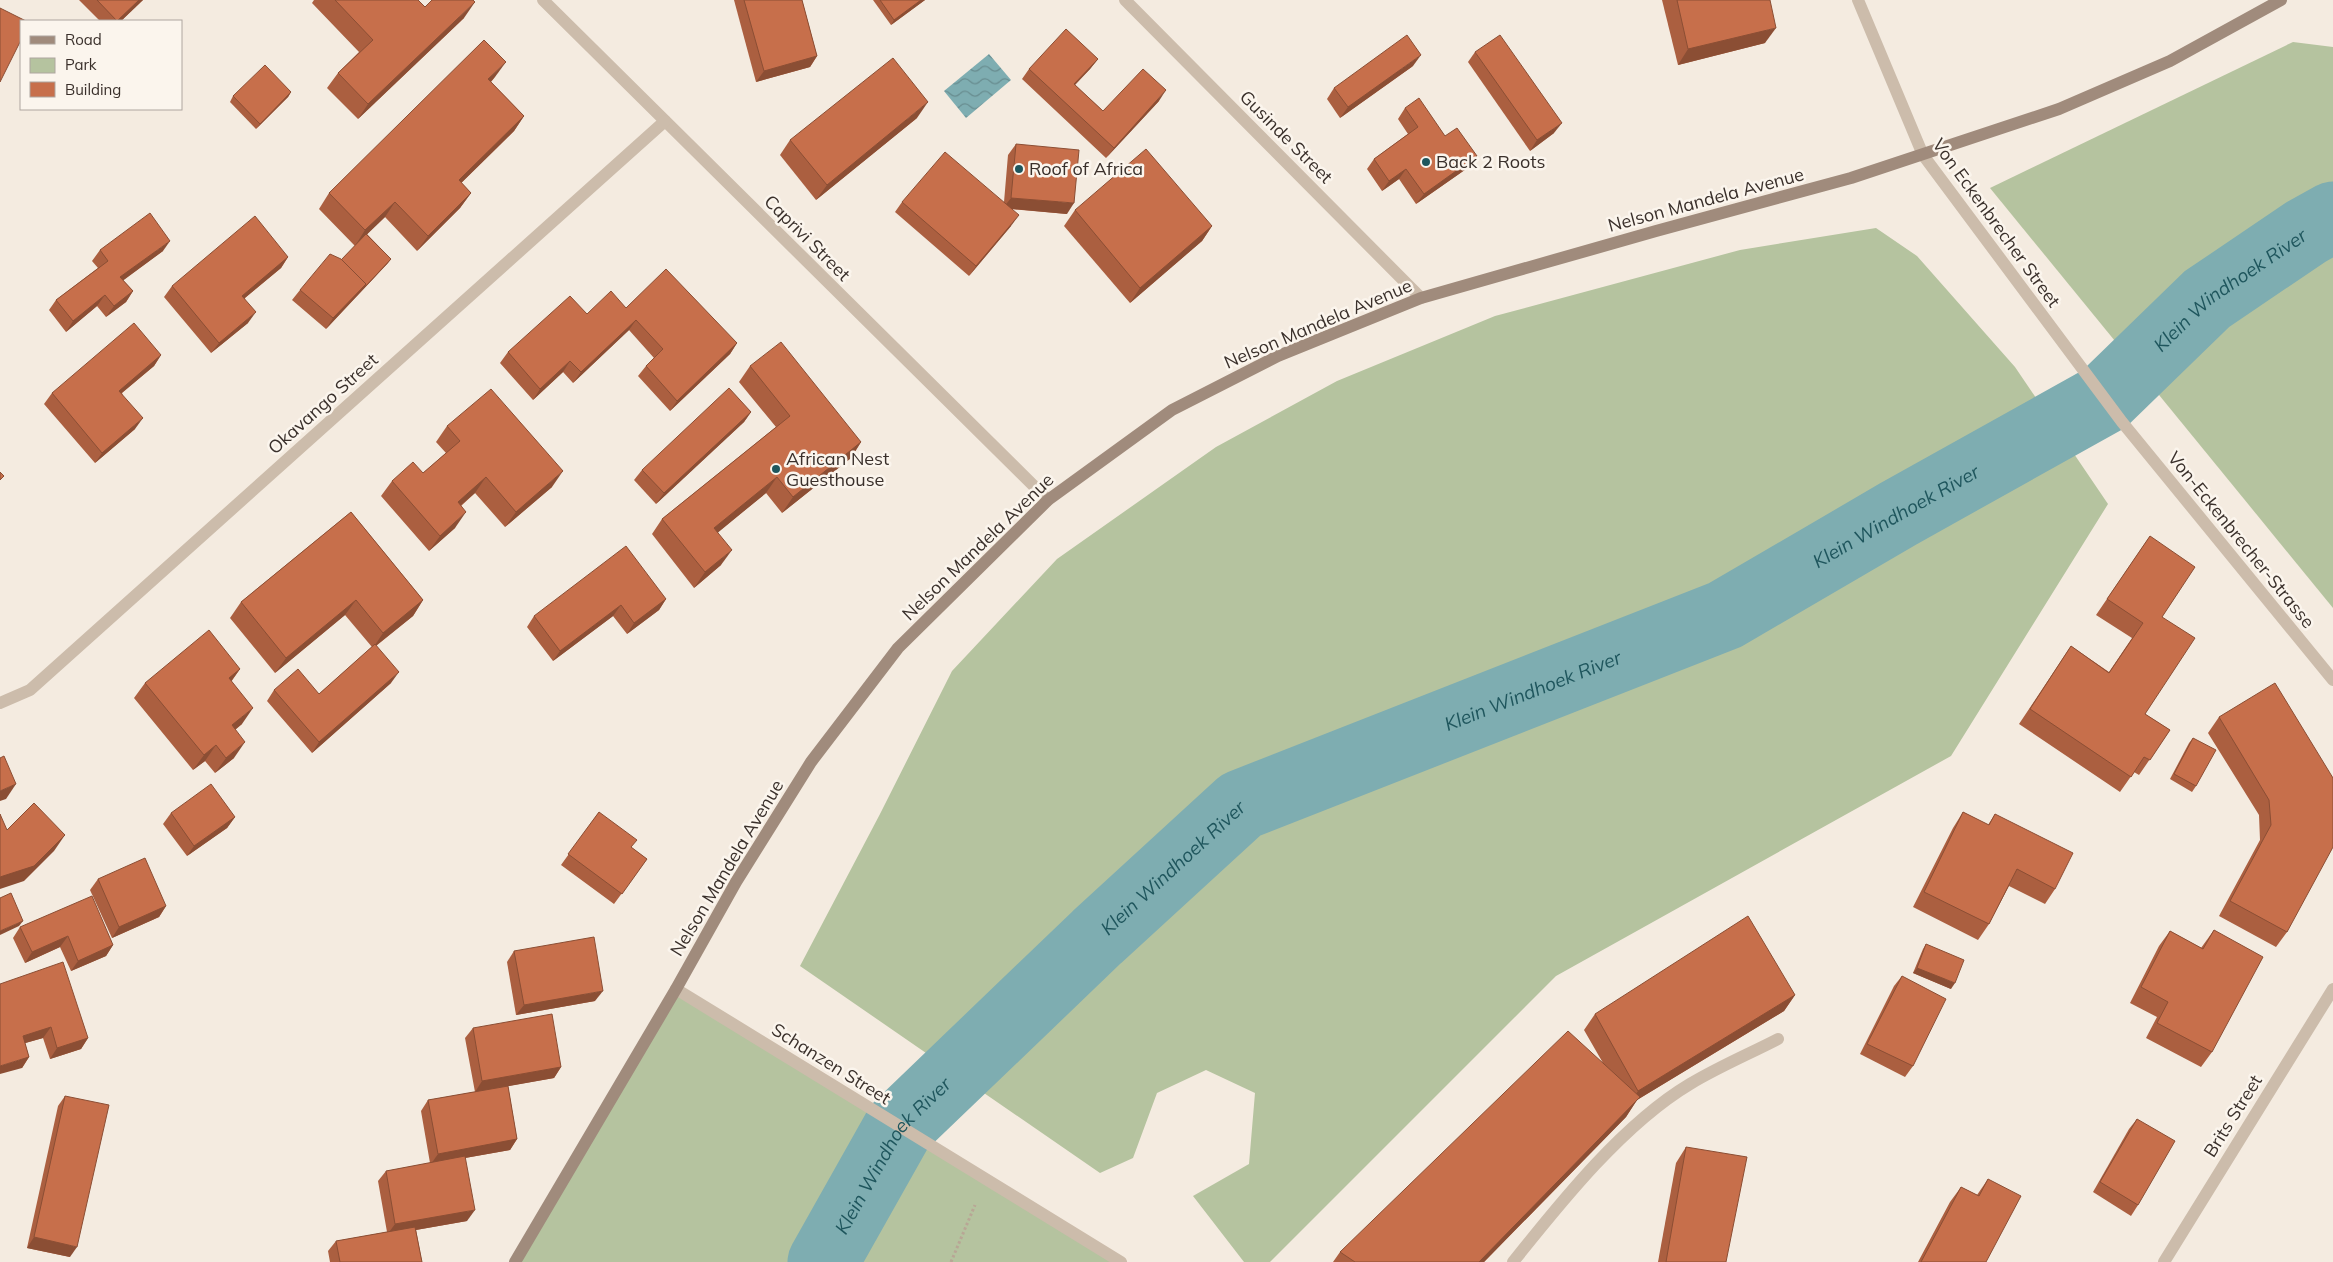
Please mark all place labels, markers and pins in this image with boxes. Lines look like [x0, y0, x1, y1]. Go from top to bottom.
place label: Back 2 Roots [1436, 150, 1545, 173]
marker: Back 2 Roots [1420, 156, 1432, 168]
place label: Roof of Africa [1029, 157, 1143, 180]
marker: Roof of Africa [1013, 163, 1025, 175]
place label: African Nest Guesthouse [786, 447, 889, 491]
marker: African Nest Guesthouse [770, 463, 782, 475]

